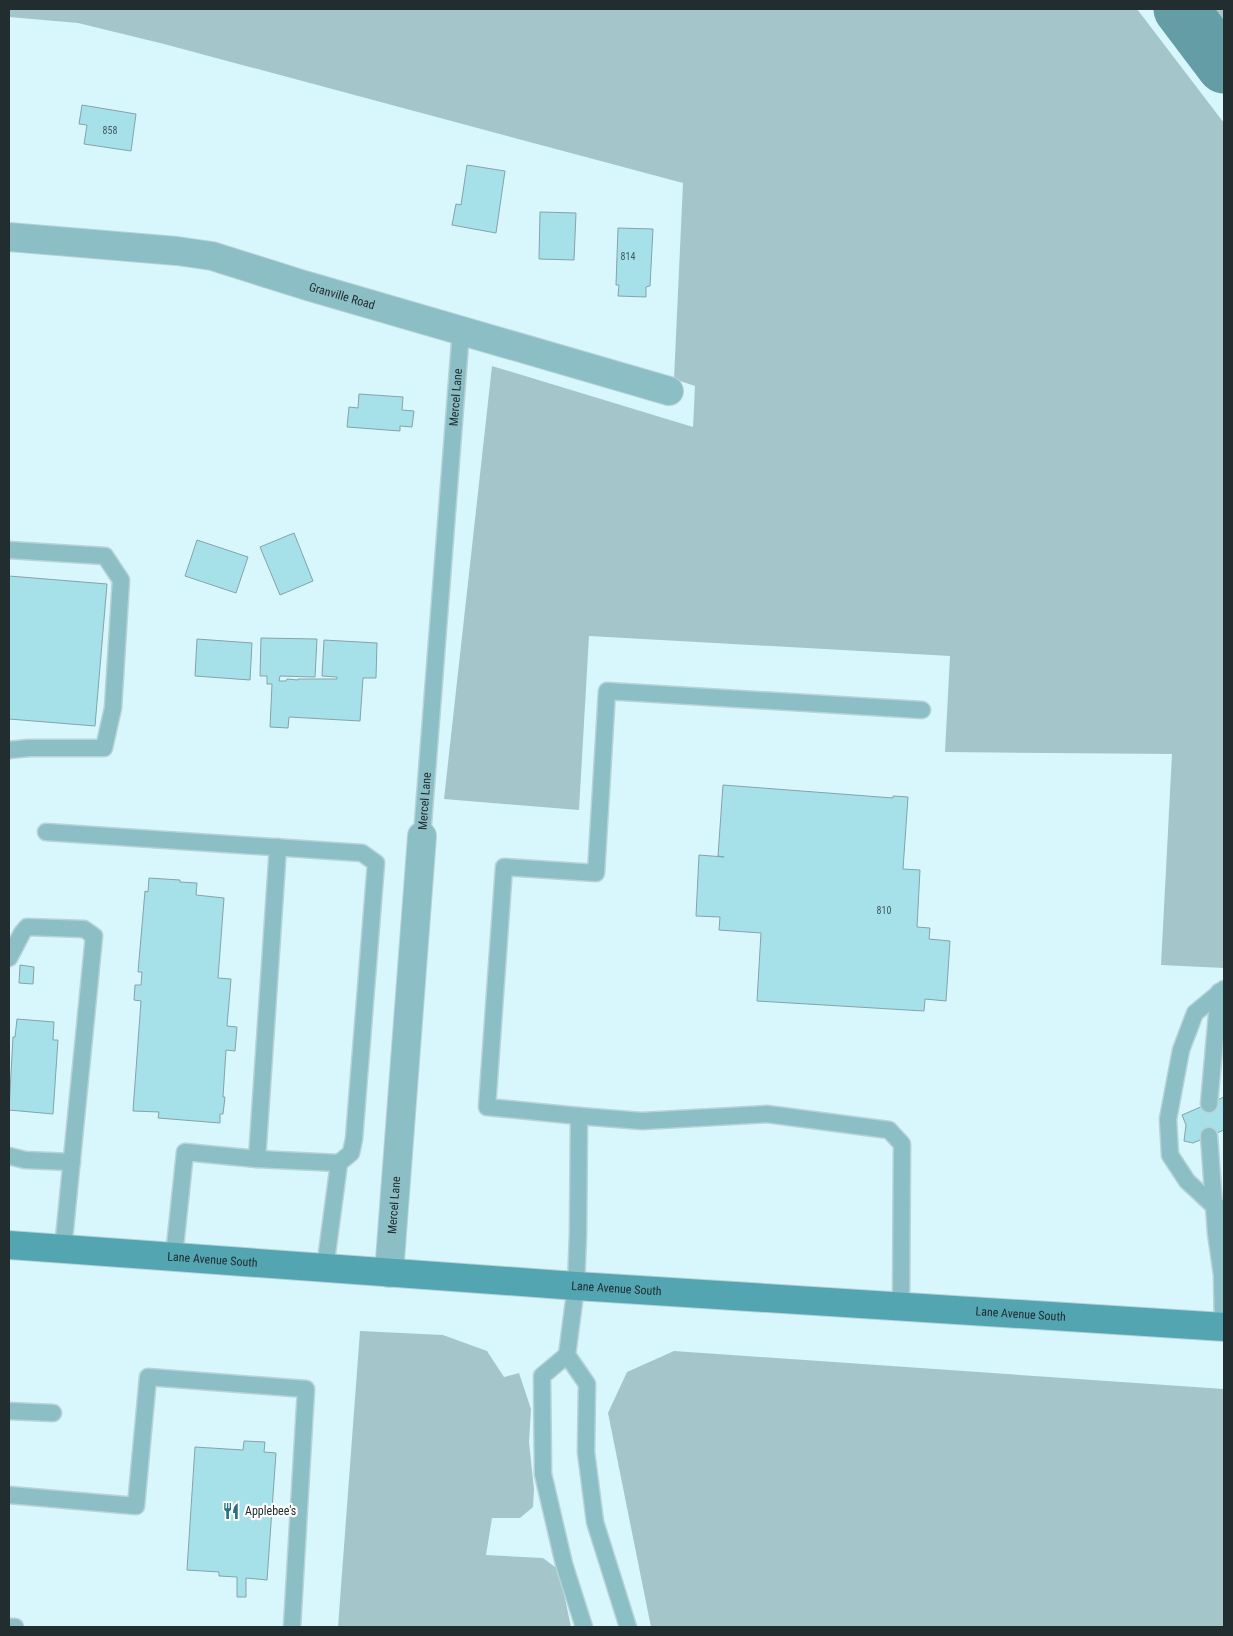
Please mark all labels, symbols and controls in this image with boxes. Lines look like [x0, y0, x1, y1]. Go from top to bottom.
house number: 858 [103, 125, 117, 136]
house number: 814 [621, 251, 635, 262]
street label: Granville Road [307, 280, 377, 312]
street label: Mercel Lane [447, 368, 465, 427]
street label: Mercel Lane [415, 771, 434, 830]
house number: 810 [877, 905, 891, 916]
street label: Mercel Lane [385, 1175, 403, 1235]
street label: Lane Avenue South [167, 1249, 258, 1270]
street label: Lane Avenue South [571, 1279, 662, 1298]
street label: Lane Avenue South [975, 1304, 1066, 1324]
restaurant icon: Applebee's [221, 1501, 241, 1521]
place label: Applebee's [245, 1504, 296, 1518]

